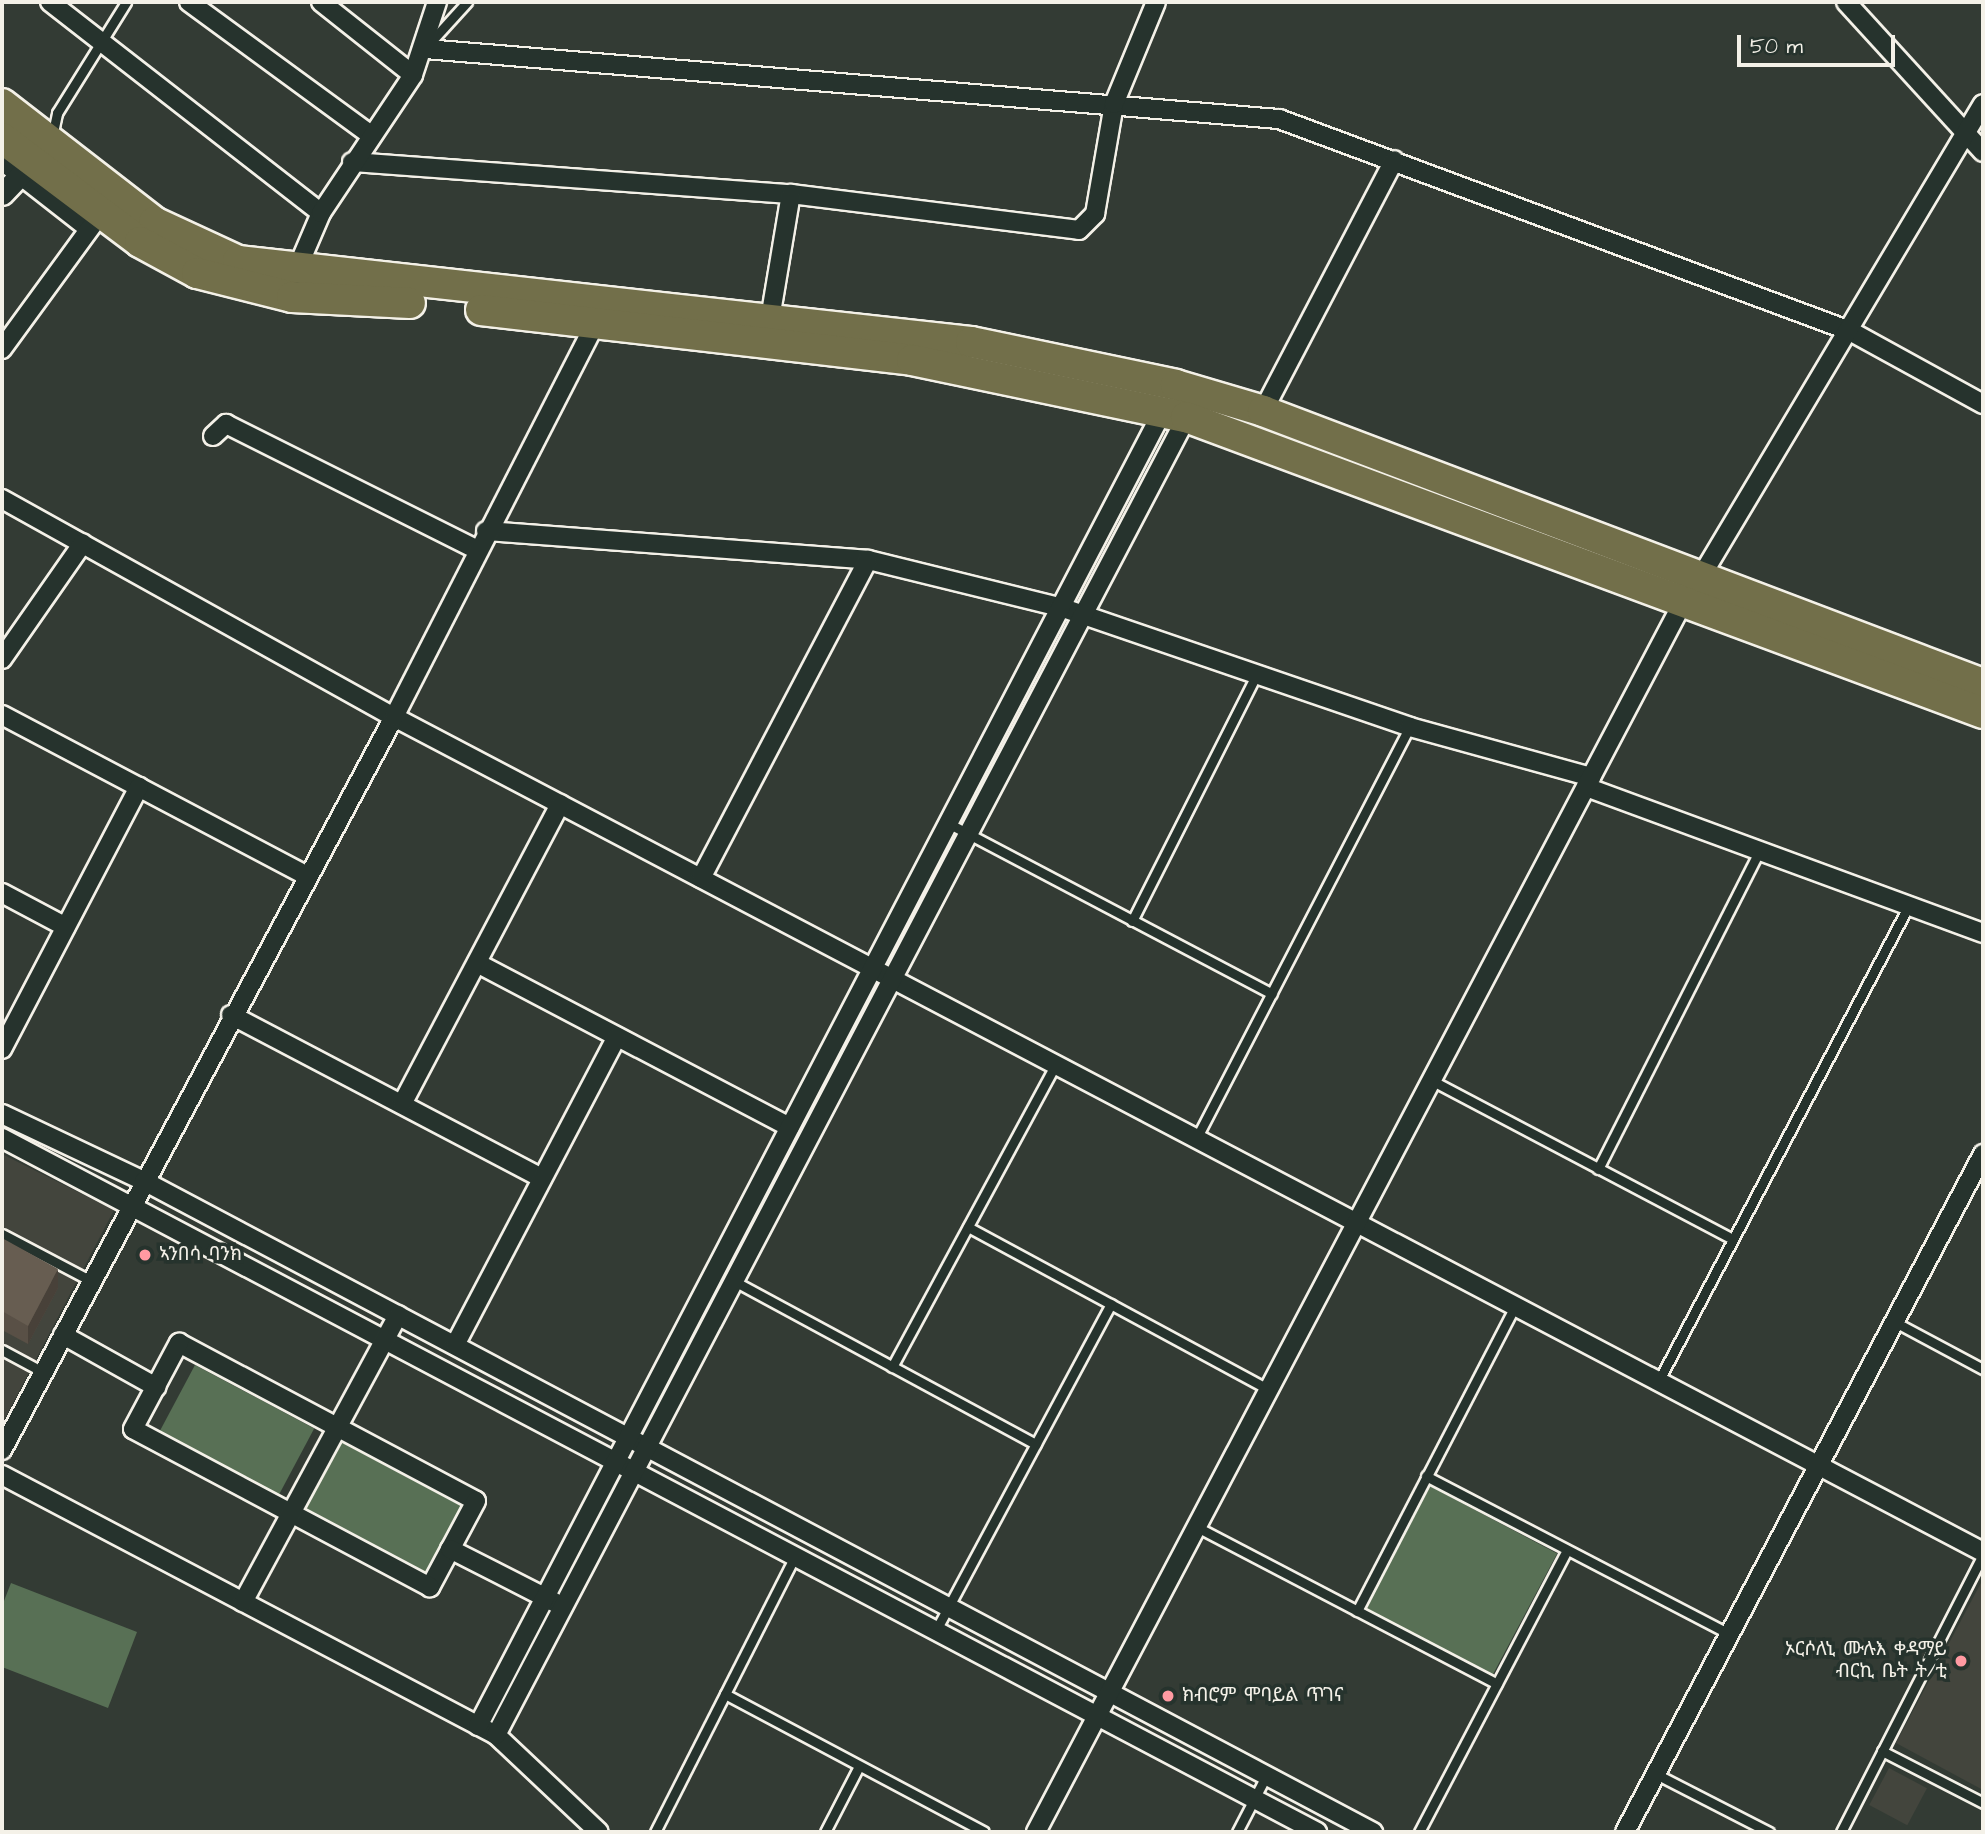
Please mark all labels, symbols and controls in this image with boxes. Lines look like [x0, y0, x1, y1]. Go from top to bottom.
scale bar [1740, 21, 1898, 65]
text: 50 m [1750, 32, 1803, 61]
place label: ኣንበሳ ባንክ [159, 1244, 242, 1266]
marker: ኣንበሳ ባንክ [137, 1247, 153, 1263]
place label: ኦርሶለኒ ሙሉእ ቀዳማይ ብርኪ ቤት ት/ቲ [1785, 1639, 1947, 1683]
marker: ኦርሶለኒ ሙሉእ ቀዳማይ ብርኪ ቤት ት/ቲ [1953, 1653, 1969, 1669]
place label: ክብሮም ሞባይል ጥገና [1182, 1685, 1343, 1707]
marker: ክብሮም ሞባይል ጥገና [1160, 1688, 1176, 1704]

